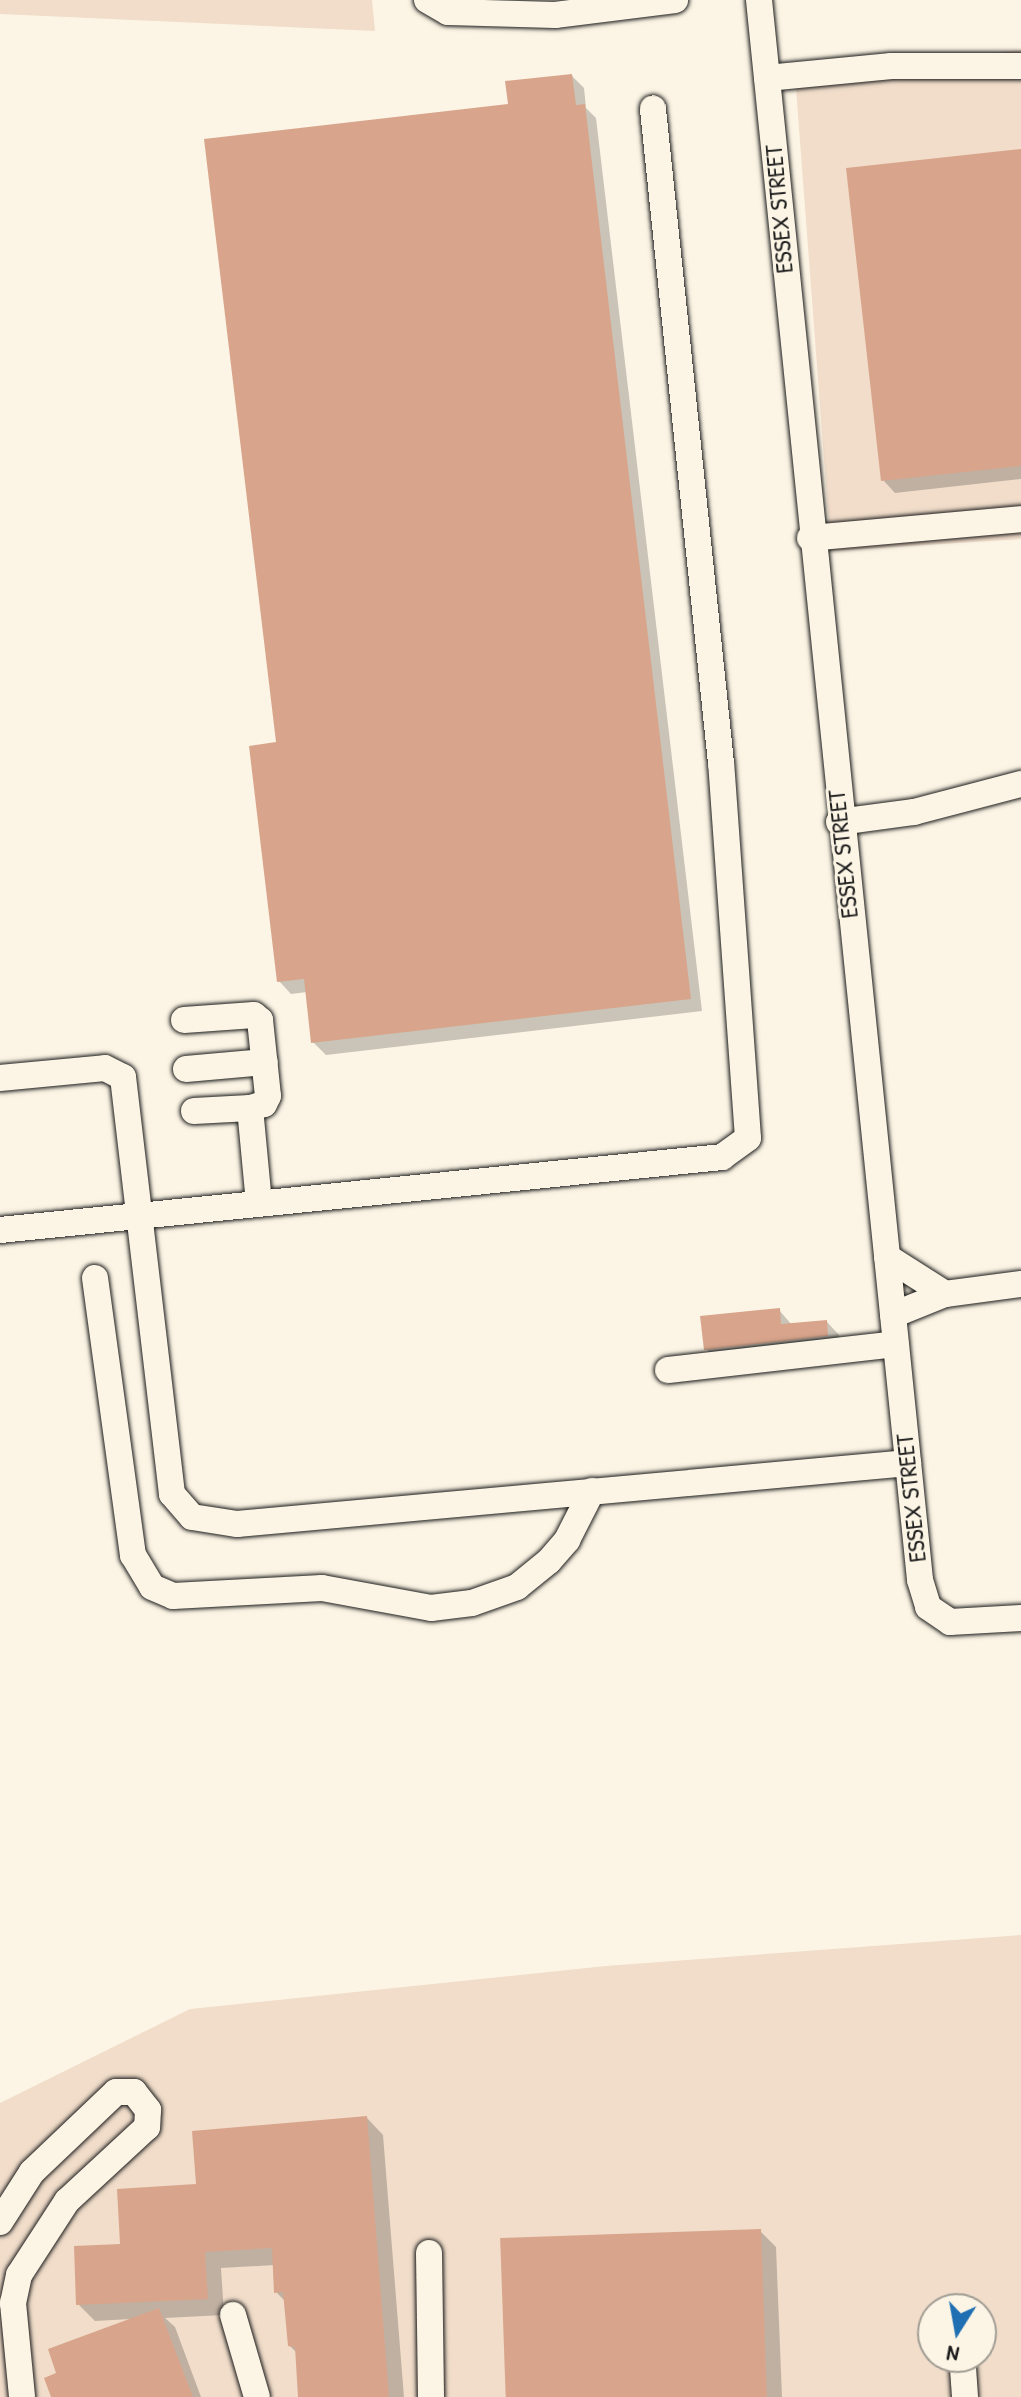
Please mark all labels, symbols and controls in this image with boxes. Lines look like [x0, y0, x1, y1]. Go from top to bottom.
street label: ESSEX STREET [759, 144, 799, 274]
street label: ESSEX STREET [822, 788, 864, 920]
street label: ESSEX STREET [890, 1432, 932, 1564]
north arrow [917, 2293, 997, 2373]
text: N [944, 2339, 961, 2370]

